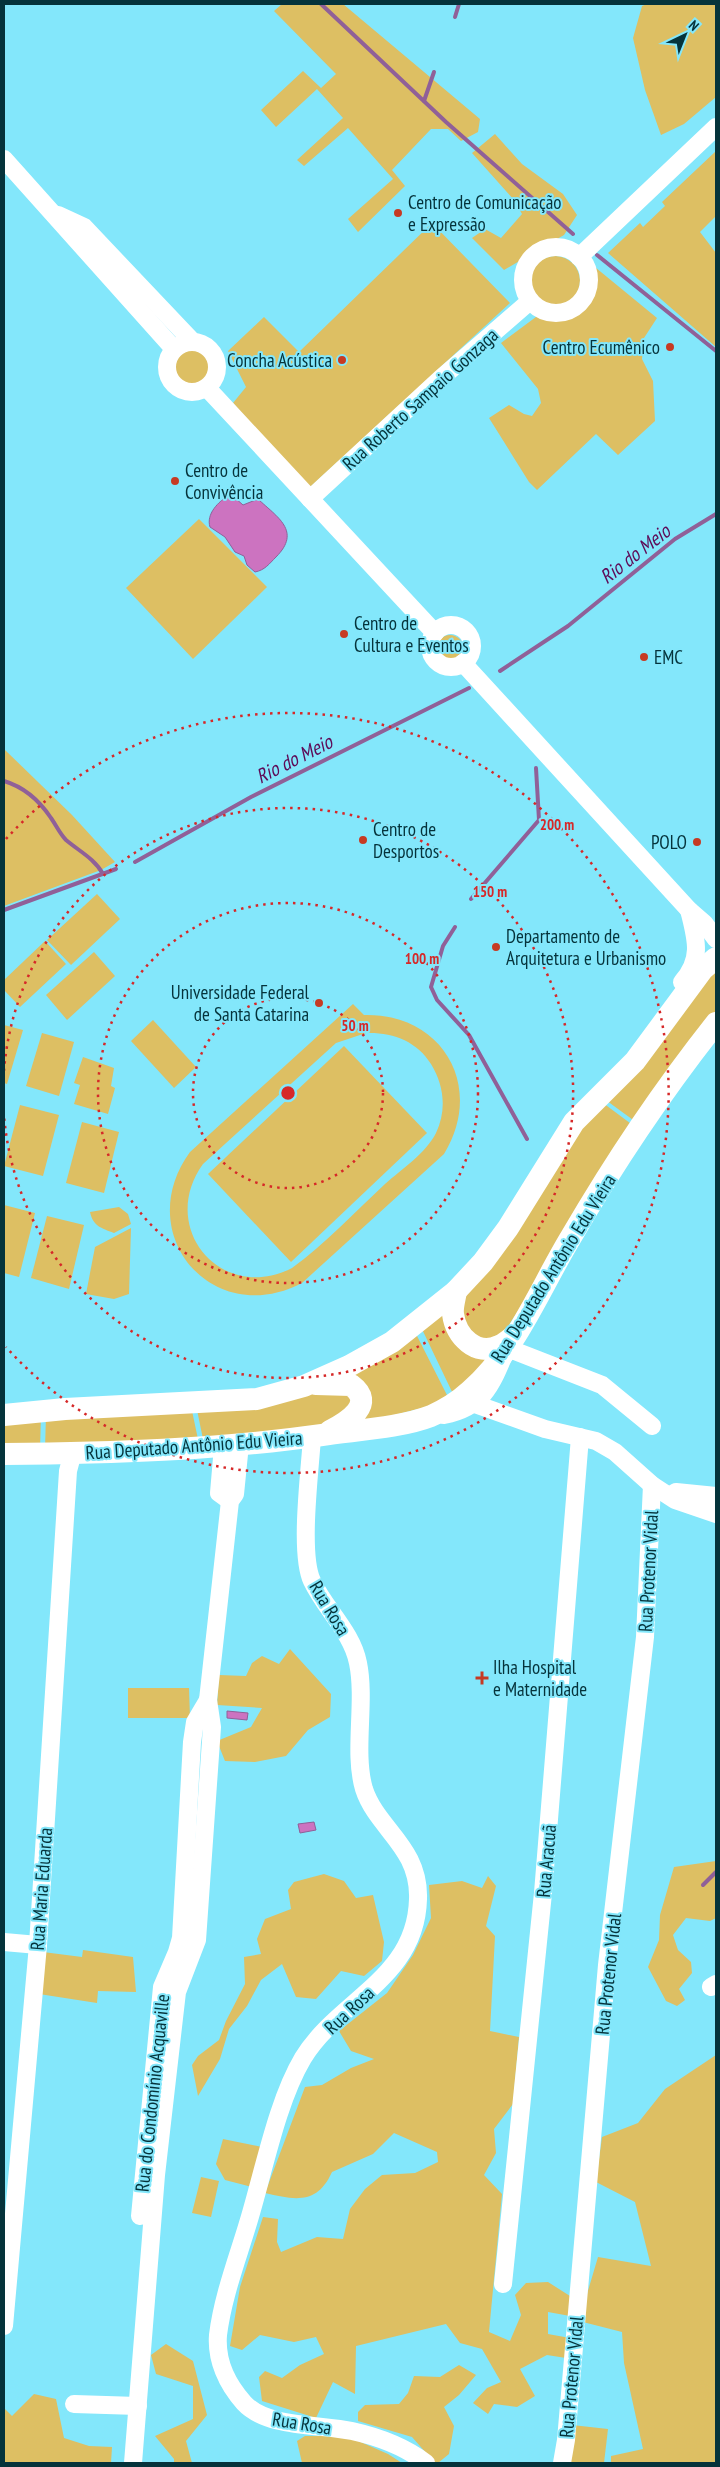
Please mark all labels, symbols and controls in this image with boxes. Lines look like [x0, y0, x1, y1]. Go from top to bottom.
north arrow [660, 10, 710, 60]
text: N [685, 16, 703, 35]
place label: Centro de Comunicação e Expressão [408, 190, 562, 236]
marker: Centro de Comunicação e Expressão [392, 207, 404, 219]
street label: Rua Roberto Sampaio Gonzaga [337, 323, 503, 475]
place label: Centro Ecumênico [542, 335, 660, 359]
marker: Centro Ecumênico [664, 341, 676, 353]
place label: Concha Acústica [227, 348, 332, 372]
marker: Concha Acústica [336, 354, 348, 366]
place label: Centro de Convivência [185, 458, 263, 504]
marker: Centro de Convivência [169, 475, 181, 487]
water label: Rio do Meio [595, 518, 677, 590]
place label: Centro de Cultura e Eventos [354, 611, 469, 657]
marker: Centro de Cultura e Eventos [338, 628, 350, 640]
place label: EMC [654, 645, 683, 669]
marker: EMC [638, 651, 650, 663]
water label: Rio do Meio [251, 728, 338, 789]
text: 200 m [540, 815, 574, 834]
place label: Centro de Desportos [373, 817, 439, 863]
place label: POLO [651, 830, 687, 854]
marker: Centro de Desportos [357, 834, 369, 846]
marker: POLO [691, 836, 703, 848]
text: 150 m [473, 882, 507, 901]
place label: Departamento de Arquitetura e Urbanismo [506, 924, 666, 970]
marker: Departamento de Arquitetura e Urbanismo [490, 941, 502, 953]
text: 100 m [405, 949, 439, 968]
place label: Universidade Federal de Santa Catarina [171, 980, 310, 1026]
marker: Universidade Federal de Santa Catarina [313, 997, 325, 1009]
text: 50 m [341, 1016, 369, 1035]
centre of rings [279, 1084, 297, 1102]
street label: Rua Deputado Antônio Edu Vieira [485, 1169, 621, 1367]
street label: Rua Deputado Antônio Edu Vieira [85, 1425, 303, 1465]
street label: Rua Protenor Vidal [633, 1509, 663, 1632]
street label: Rua Rosa [304, 1576, 356, 1640]
place label: Ilha Hospital e Maternidade [493, 1655, 587, 1701]
marker: Ilha Hospital e Maternidade [475, 1671, 489, 1685]
street label: Rua Aracuã [531, 1824, 561, 1898]
street label: Rua Maria Eduarda [25, 1827, 57, 1951]
street label: Rua Protenor Vidal [590, 1912, 626, 2036]
street label: Rua Rosa [319, 1981, 379, 2039]
street label: Rua do Condomínio Acquaville [130, 1993, 174, 2193]
street label: Rua Protenor Vidal [554, 2315, 588, 2439]
street label: Rua Rosa [271, 2406, 333, 2440]

